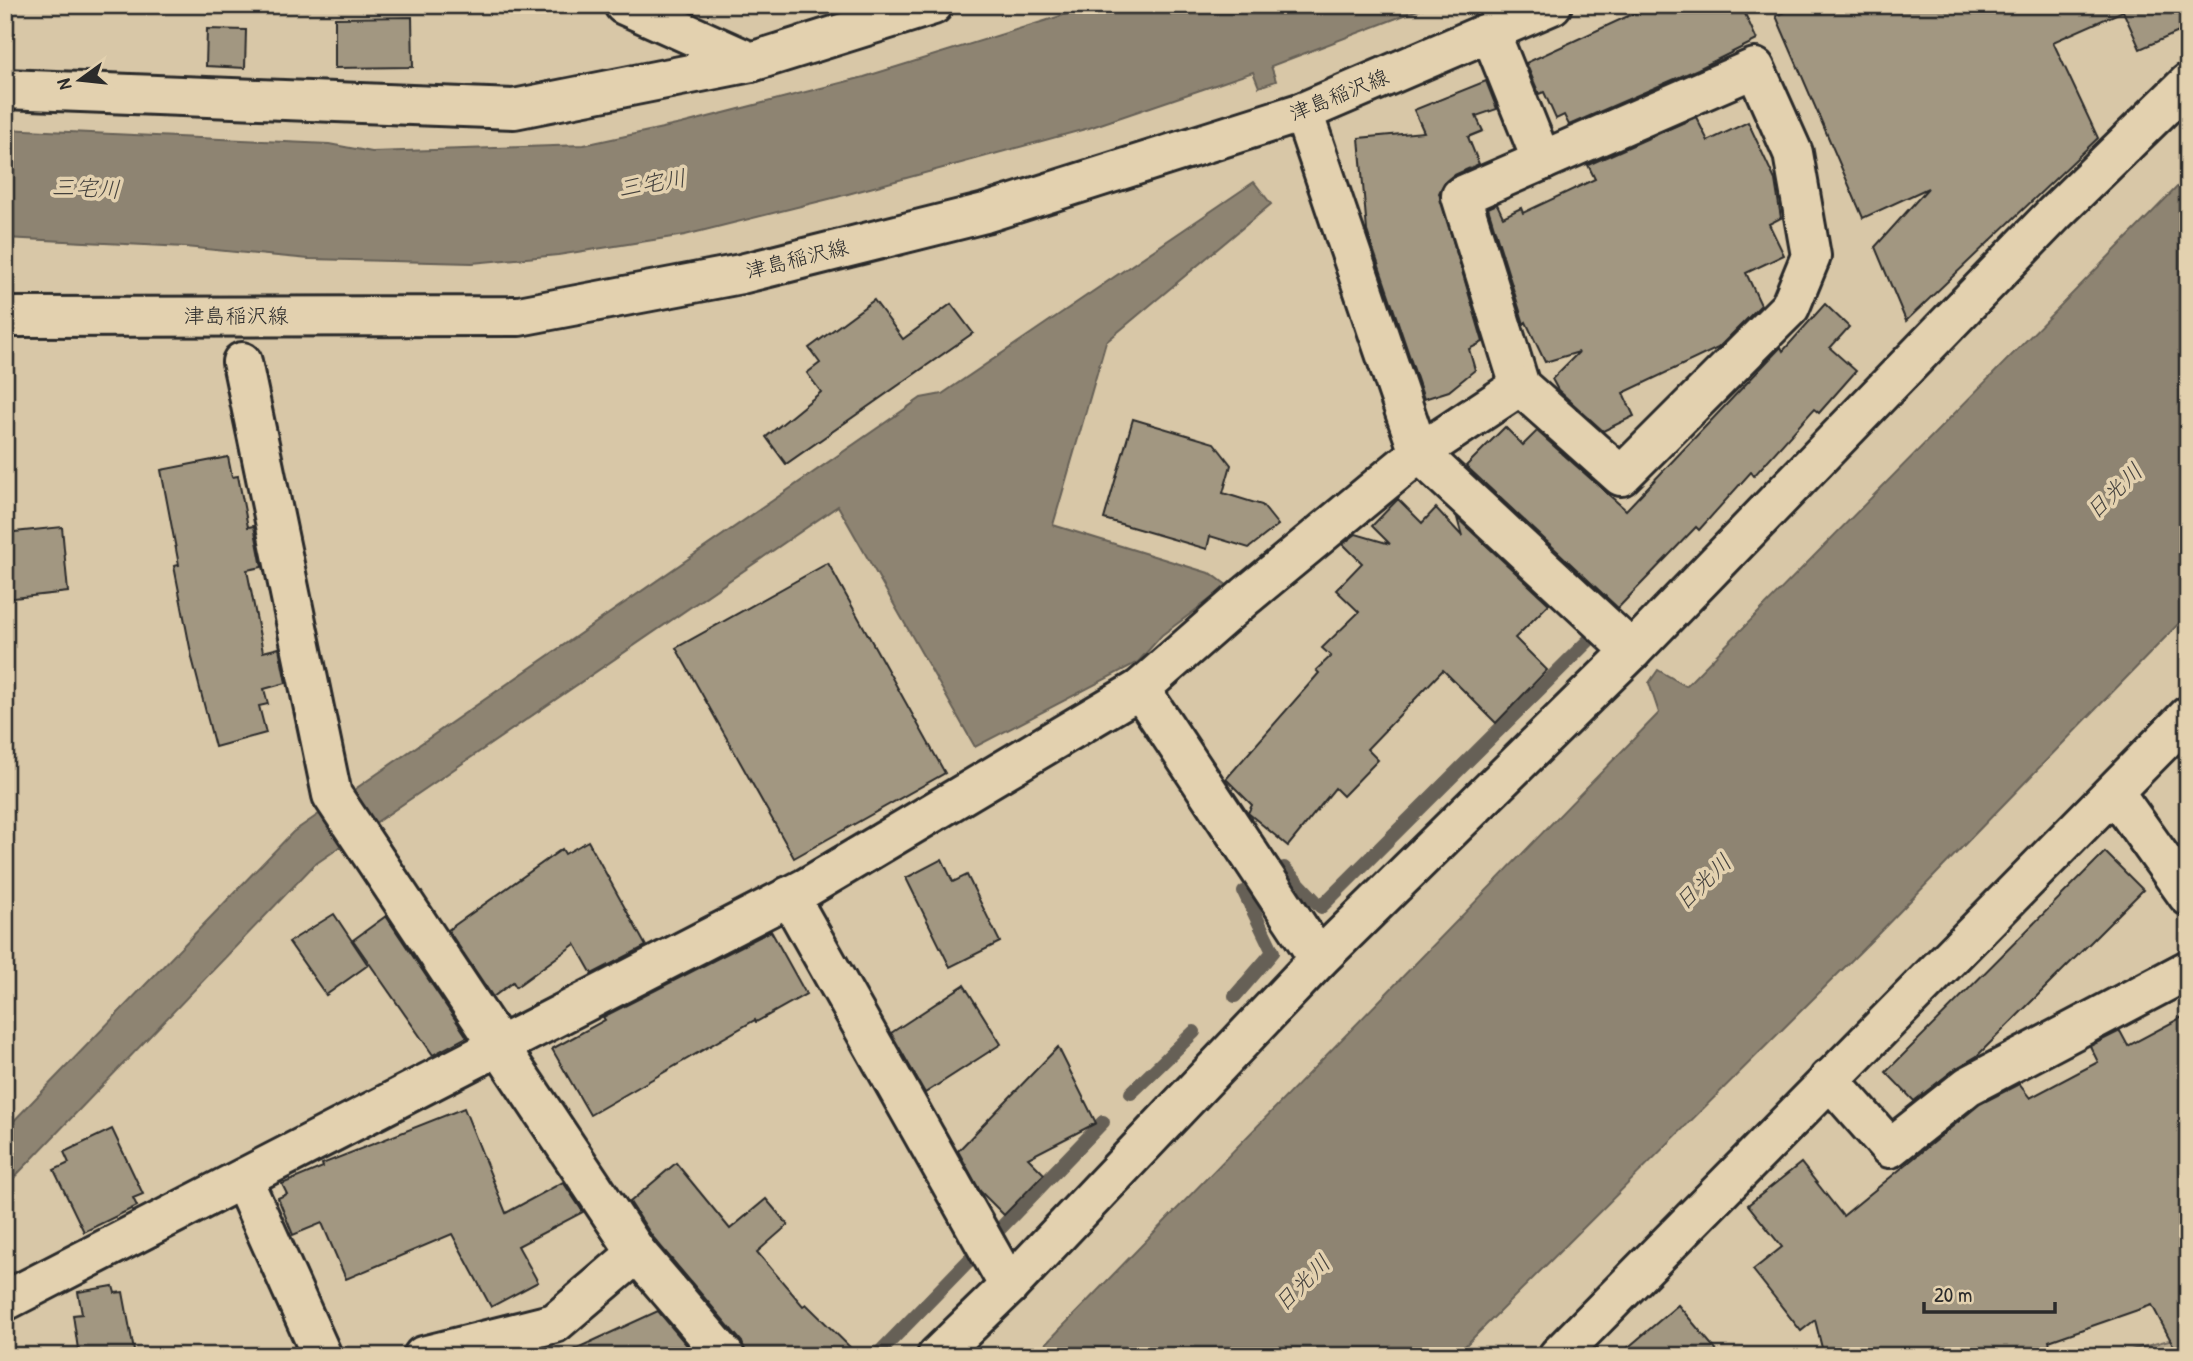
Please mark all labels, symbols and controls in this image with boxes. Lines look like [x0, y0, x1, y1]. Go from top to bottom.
north arrow [46, 46, 116, 116]
street label: 津島稲沢線 [1285, 61, 1393, 128]
text: N [50, 76, 77, 93]
water label: 三宅川 [615, 161, 689, 204]
water label: 三宅川 [51, 171, 121, 204]
street label: 津島稲沢線 [742, 232, 851, 285]
street label: 津島稲沢線 [184, 301, 289, 330]
water label: 日光川 [2078, 456, 2149, 526]
water label: 日光川 [1667, 847, 1738, 917]
water label: 日光川 [1266, 1247, 1337, 1318]
scale bar [1924, 1270, 2055, 1314]
text: 20 m [1934, 1280, 1972, 1309]

